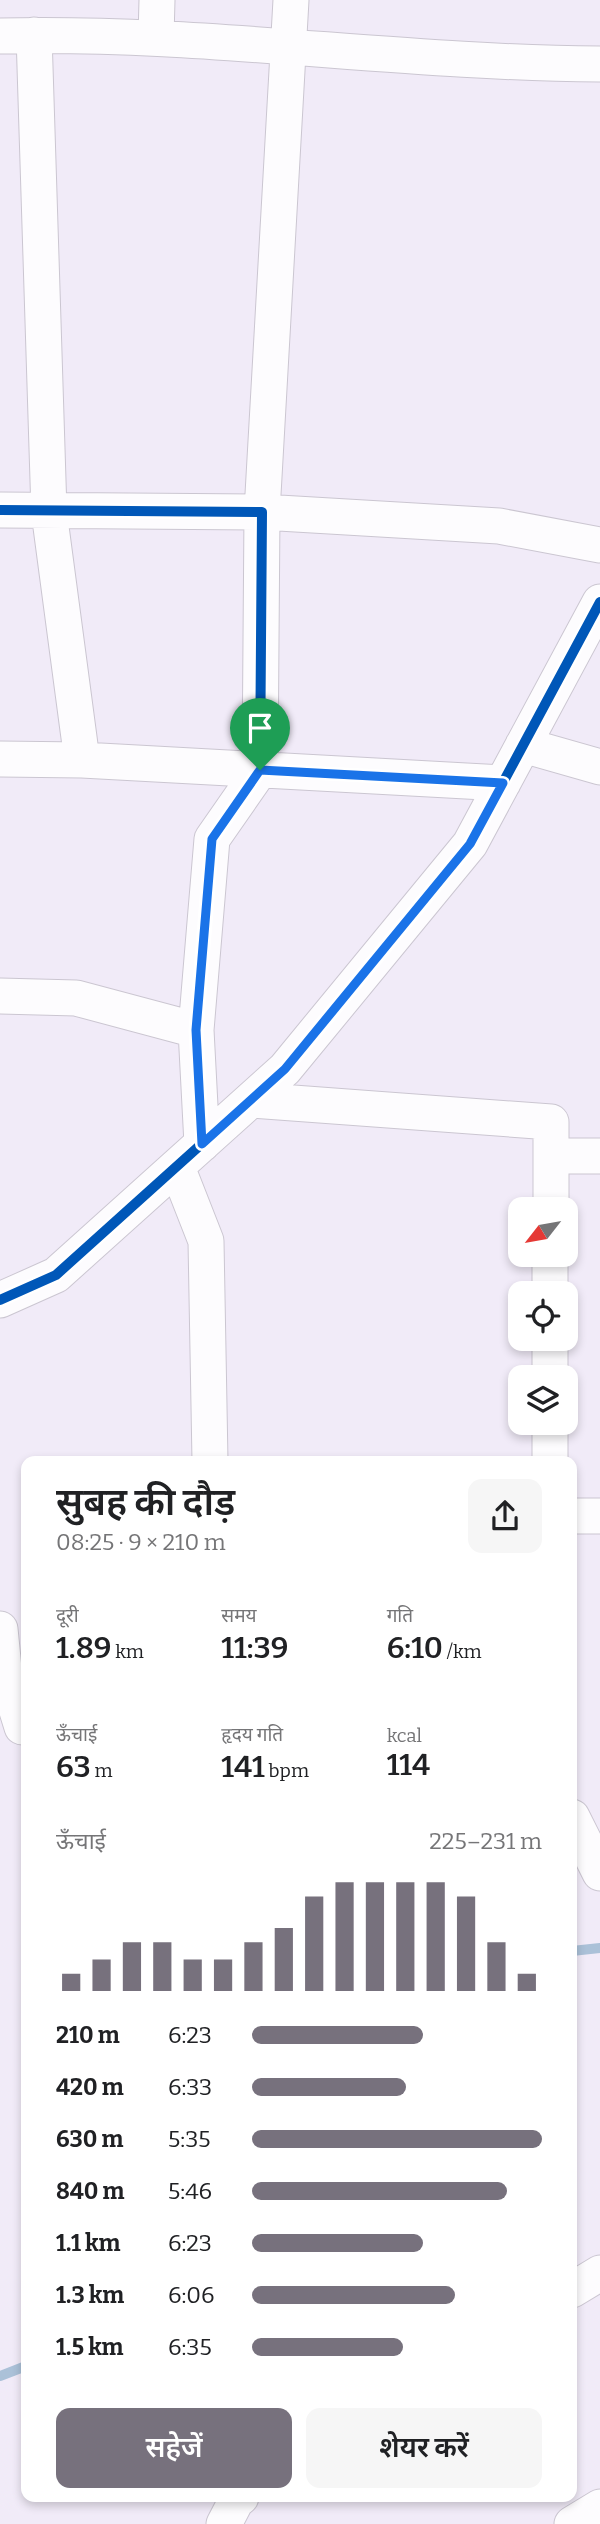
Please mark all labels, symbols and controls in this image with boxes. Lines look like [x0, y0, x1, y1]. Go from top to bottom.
pin [230, 698, 290, 770]
icon: arrive [241, 709, 279, 747]
north arrow [508, 1197, 578, 1267]
map controls [508, 1197, 578, 1435]
button: locate [508, 1281, 578, 1351]
button: layers [508, 1365, 578, 1435]
text: सुबह की दौड़ [56, 1479, 235, 1525]
button: share [468, 1479, 542, 1553]
text: 08:25 · 9 × 210 m [56, 1528, 226, 1556]
text: दूरी [56, 1604, 79, 1627]
text: समय [221, 1604, 257, 1627]
text: गति [387, 1604, 413, 1627]
text: 1.89 [56, 1630, 111, 1666]
text: 11:39 [221, 1630, 288, 1666]
text: 6:10 [387, 1630, 443, 1666]
text: km [111, 1640, 144, 1663]
text: /km [443, 1640, 482, 1663]
text: ऊँचाई [56, 1723, 97, 1746]
text: हृदय गति [221, 1723, 283, 1746]
text: kcal [387, 1724, 422, 1747]
text: 114 [387, 1747, 430, 1783]
text: 63 [56, 1749, 91, 1785]
text: 141 [221, 1749, 265, 1785]
text: m [91, 1759, 113, 1782]
text: bpm [265, 1759, 309, 1782]
text: ऊँचाई [56, 1827, 106, 1855]
text: 225–231 m [429, 1827, 542, 1855]
text: 210 m [56, 2021, 120, 2049]
text: 6:23 [168, 2021, 212, 2049]
text: 420 m [56, 2073, 124, 2101]
text: 6:33 [168, 2073, 212, 2101]
text: 630 m [56, 2125, 123, 2153]
text: 5:35 [168, 2125, 211, 2153]
text: 840 m [56, 2177, 125, 2205]
text: 5:46 [168, 2177, 212, 2205]
text: 1.1 km [56, 2229, 120, 2257]
text: 6:23 [168, 2229, 212, 2257]
text: 1.3 km [56, 2281, 124, 2309]
text: 6:06 [168, 2281, 215, 2309]
text: 1.5 km [56, 2333, 123, 2361]
text: 6:35 [168, 2333, 212, 2361]
button: सहेजें [56, 2408, 292, 2488]
button: शेयर करें [306, 2408, 542, 2488]

